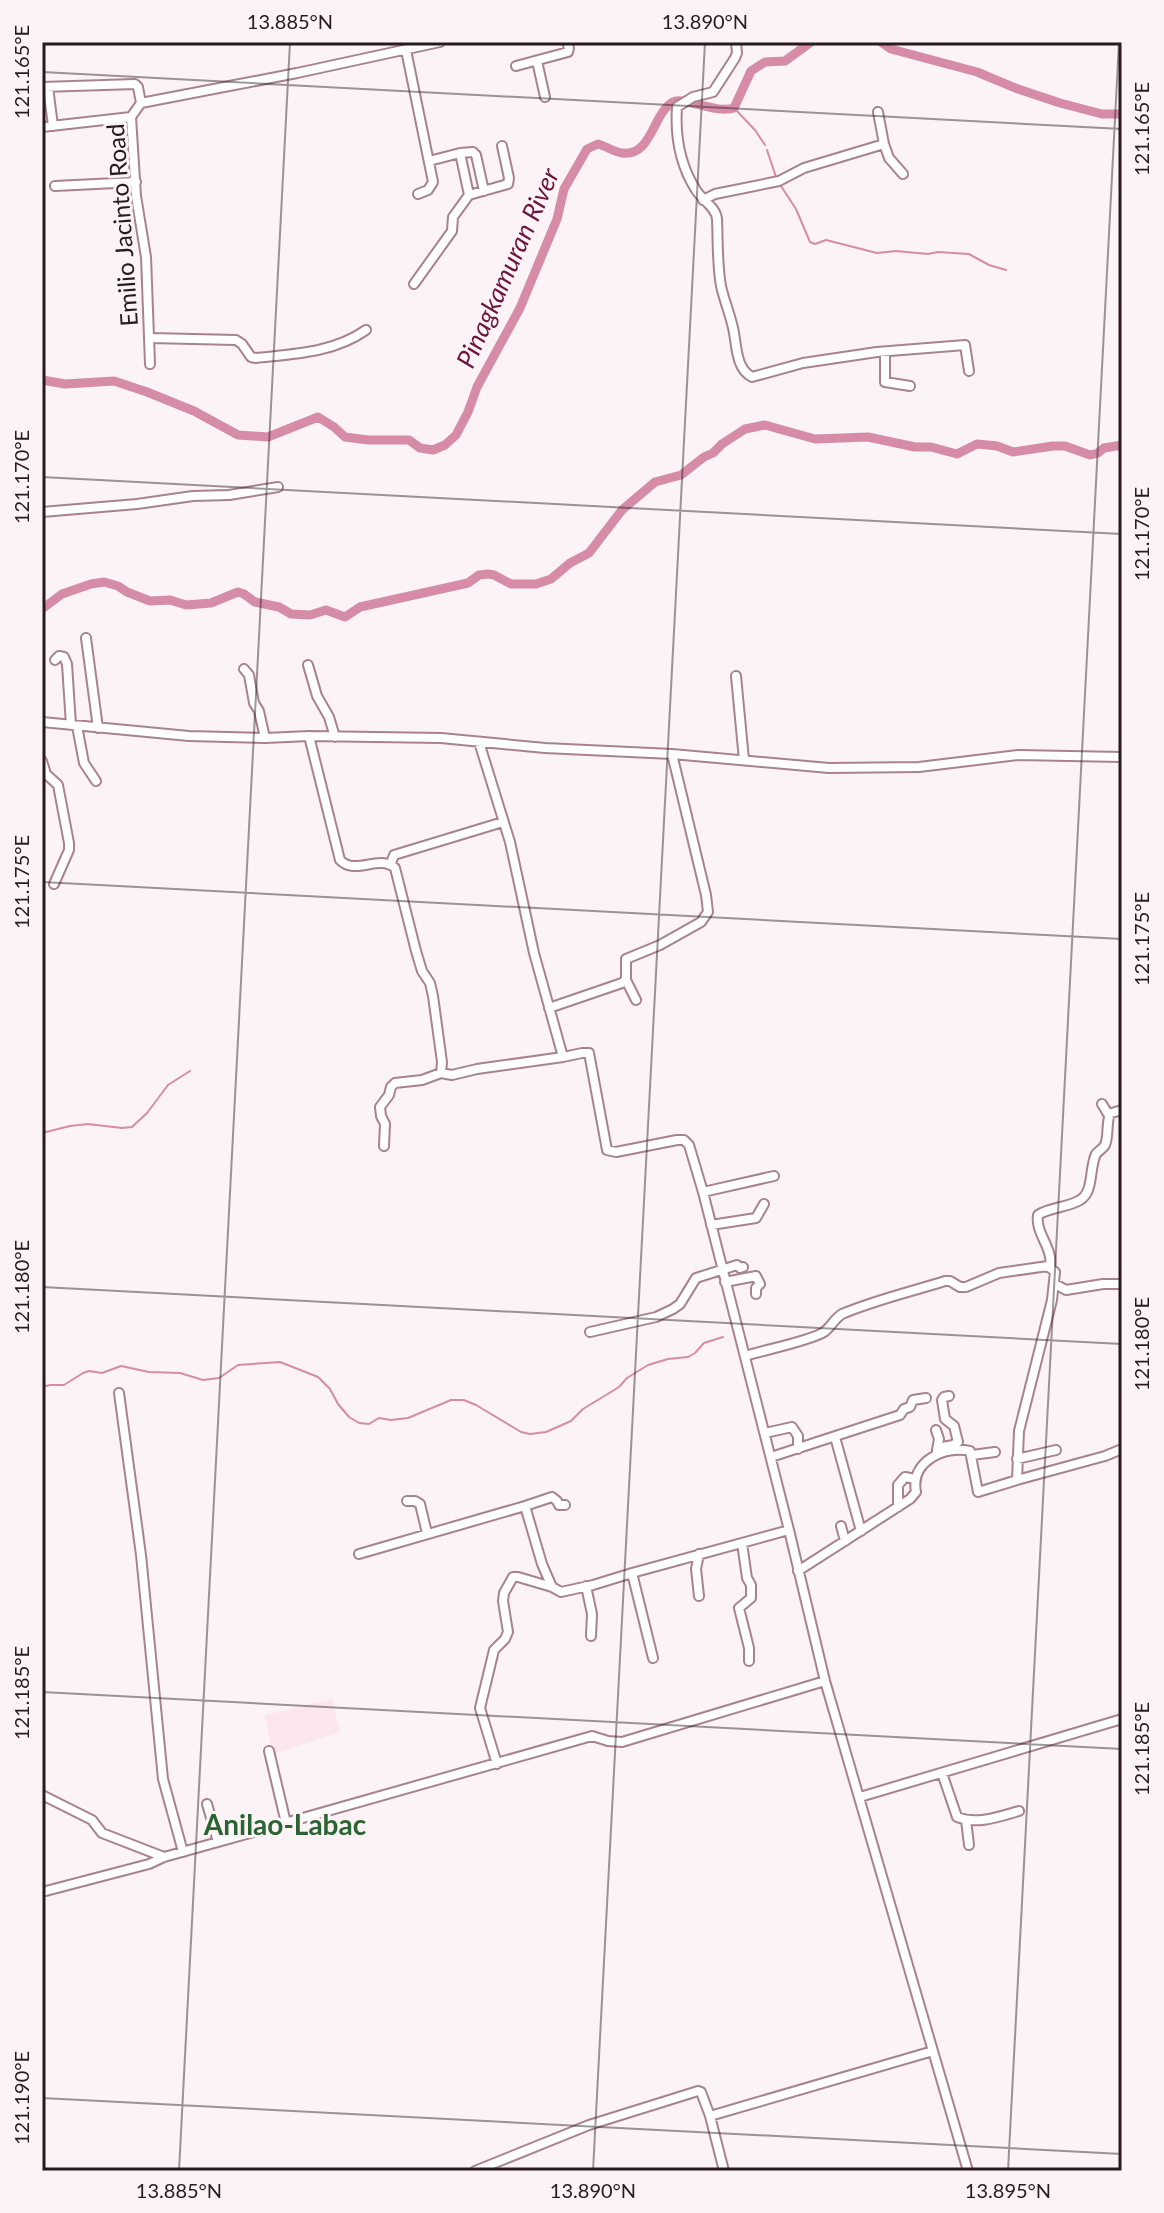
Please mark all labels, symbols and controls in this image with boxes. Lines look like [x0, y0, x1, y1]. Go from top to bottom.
text: 13.885°N [247, 9, 333, 33]
text: 13.890°N [662, 9, 748, 33]
text: 121.165°E [9, 25, 33, 119]
text: 121.165°E [1129, 82, 1153, 176]
street label: Emilio Jacinto Road [100, 123, 143, 327]
water label: Pinagkamuran River [449, 162, 566, 372]
text: 121.170°E [9, 430, 33, 524]
text: 121.170°E [1129, 487, 1153, 581]
text: 121.175°E [9, 835, 33, 929]
text: 121.175°E [1129, 892, 1153, 986]
text: 121.180°E [9, 1240, 33, 1334]
text: 121.180°E [1129, 1297, 1153, 1391]
text: 121.185°E [9, 1646, 33, 1740]
text: 121.185°E [1129, 1702, 1153, 1796]
district label: Anilao-Labac [203, 1807, 367, 1841]
text: 121.190°E [9, 2051, 33, 2145]
text: 13.885°N [136, 2178, 222, 2202]
text: 13.890°N [550, 2178, 636, 2202]
text: 13.895°N [965, 2178, 1051, 2202]

